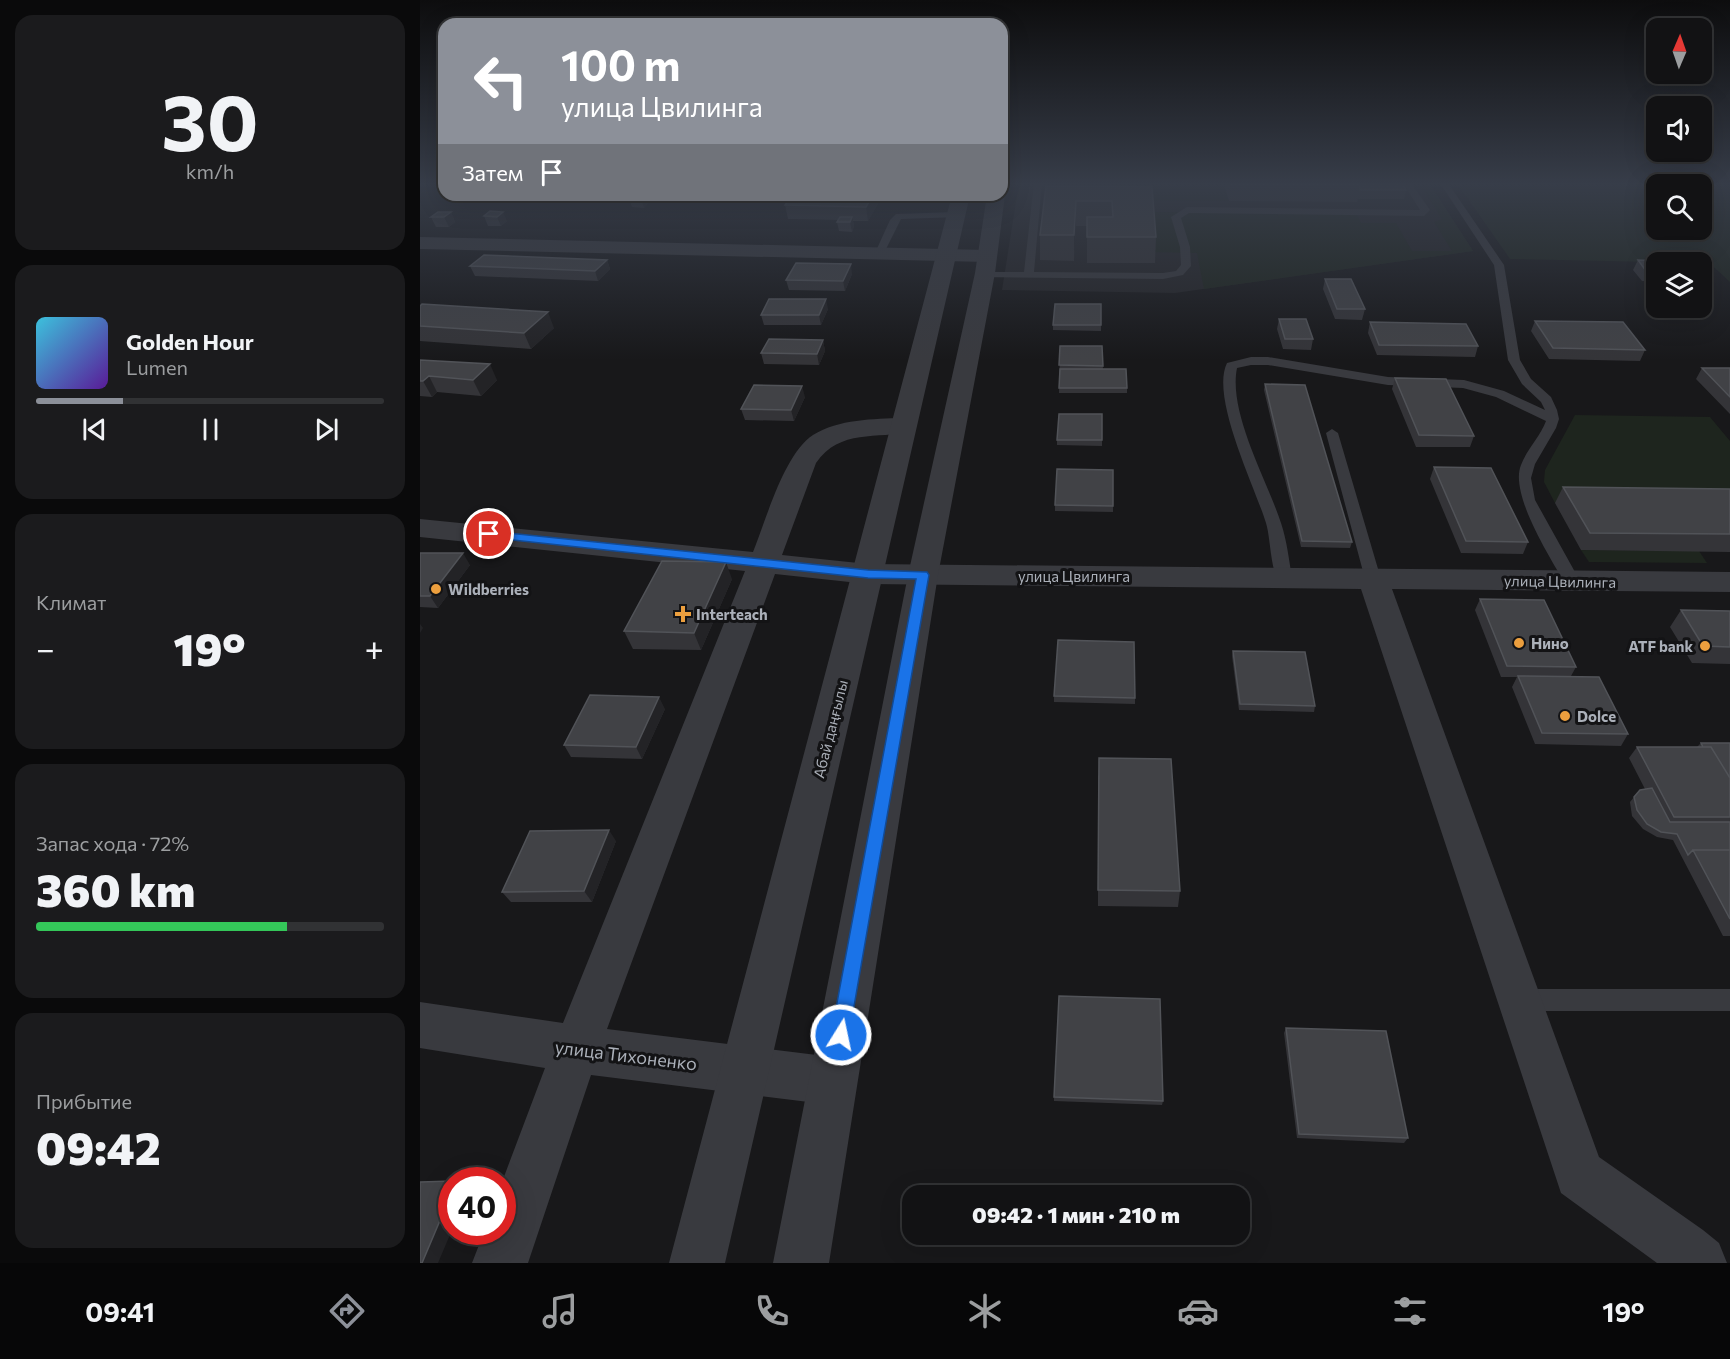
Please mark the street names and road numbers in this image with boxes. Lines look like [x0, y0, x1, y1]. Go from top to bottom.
street label: улица Цвилинга [1018, 567, 1130, 585]
street label: улица Цвилинга [1504, 571, 1616, 591]
street label: Абай даңғылы [809, 678, 851, 780]
street label: улица Тихоненко [554, 1035, 698, 1075]

